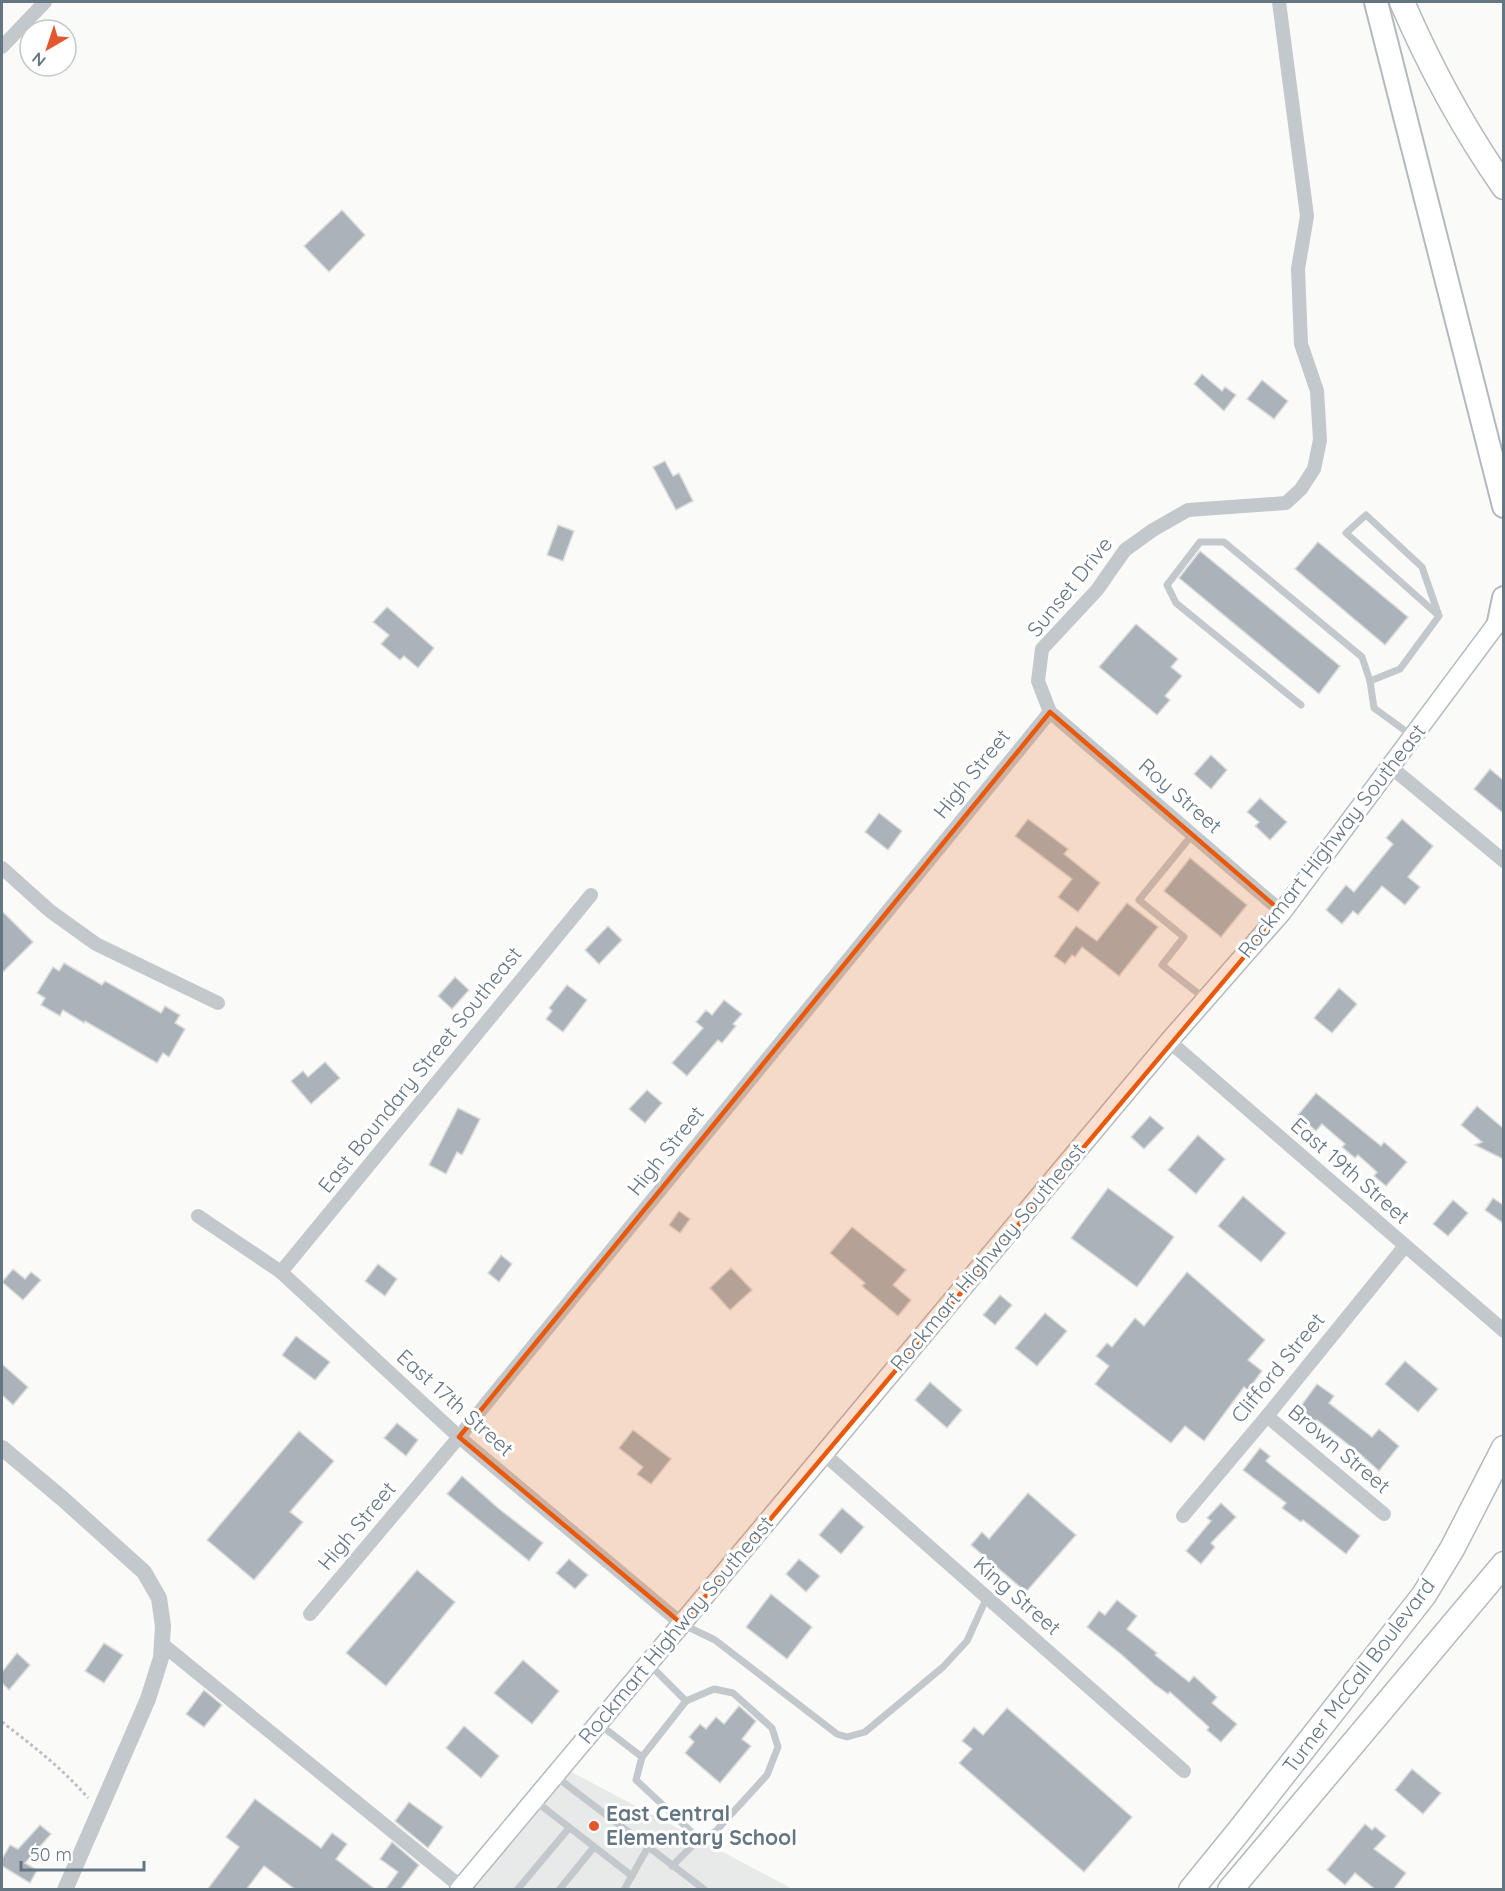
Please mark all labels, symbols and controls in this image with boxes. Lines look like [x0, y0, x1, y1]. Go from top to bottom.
north arrow [18, 18, 78, 78]
text: N [28, 48, 49, 71]
street label: Sunset Drive [1021, 531, 1117, 642]
street label: Rockmart Highway Southeast [1232, 718, 1431, 963]
street label: High Street [927, 723, 1015, 823]
street label: Roy Street [1134, 752, 1228, 838]
street label: East Boundary Street Southeast [312, 941, 527, 1198]
street label: High Street [621, 1100, 709, 1200]
street label: East 19th Street [1286, 1112, 1415, 1229]
street label: Rockmart Highway Southeast [884, 1137, 1090, 1376]
street label: Clifford Street [1225, 1307, 1330, 1428]
street label: East 17th Street [392, 1343, 519, 1461]
street label: Brown Street [1283, 1398, 1396, 1498]
street label: High Street [312, 1476, 401, 1575]
street label: Rockmart Highway Southeast [572, 1510, 778, 1749]
street label: King Street [969, 1550, 1067, 1640]
street label: Turner McCall Boulevard [1277, 1573, 1440, 1778]
place label: East Central Elementary School [606, 1800, 797, 1850]
marker: East Central Elementary School [587, 1819, 601, 1833]
scale bar [21, 1834, 144, 1872]
text: 50 m [30, 1843, 72, 1866]

